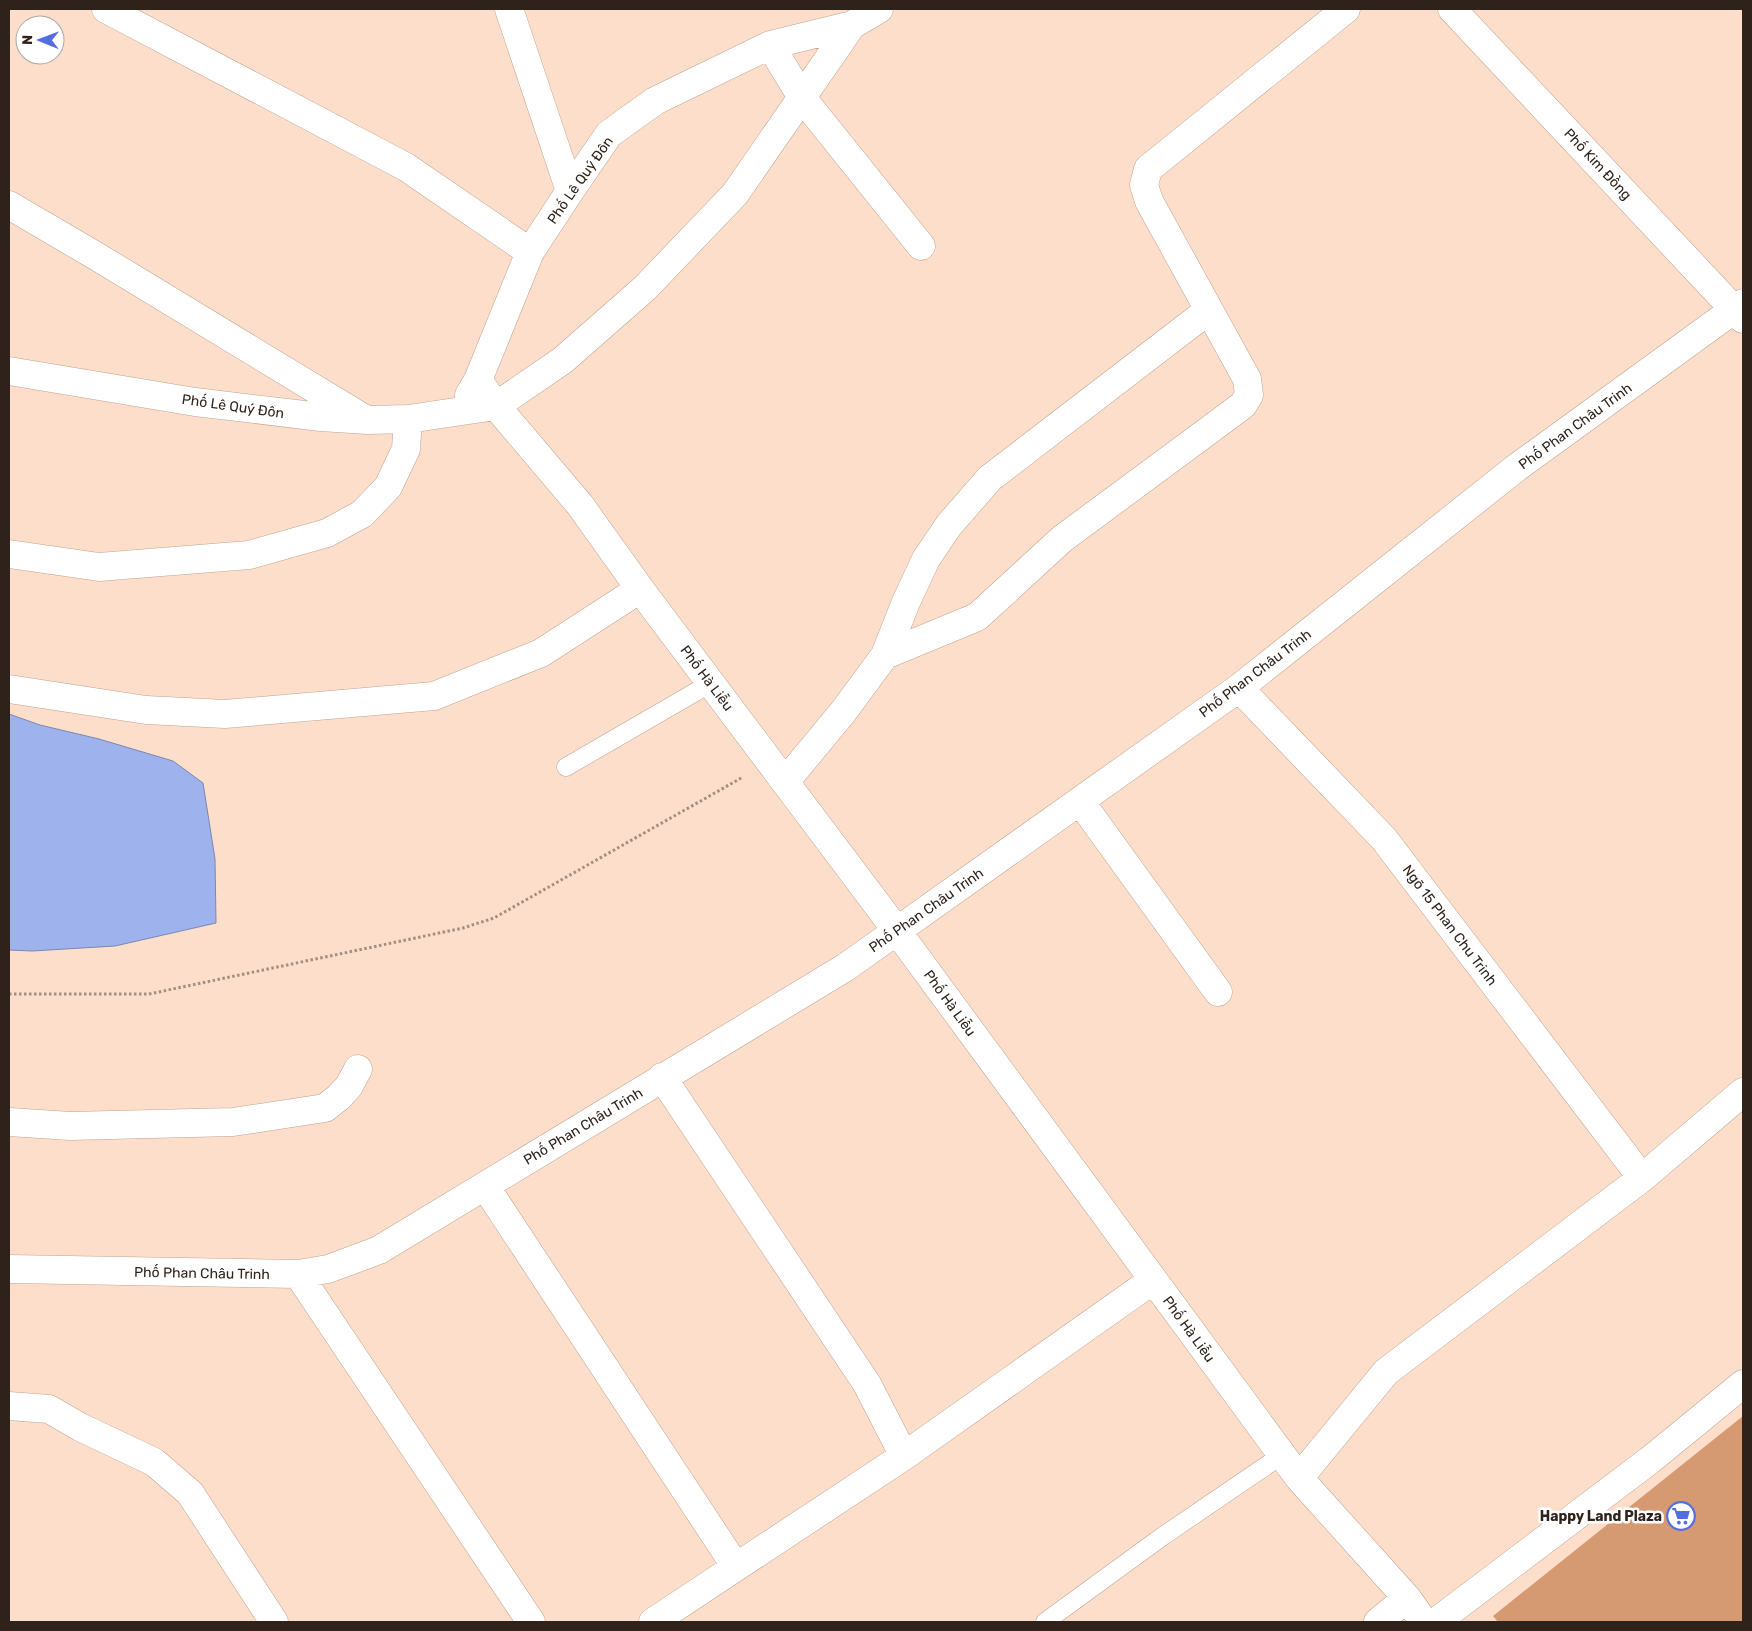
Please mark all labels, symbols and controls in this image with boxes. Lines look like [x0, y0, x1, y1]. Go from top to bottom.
north arrow [15, 15, 65, 65]
text: N [19, 35, 36, 45]
street label: Phố Kim Đồng [1560, 124, 1636, 204]
street label: Phố Lê Quý Đôn [543, 133, 617, 227]
street label: Phố Phan Châu Trinh [1515, 379, 1635, 473]
street label: Phố Lê Quý Đôn [181, 390, 285, 422]
street label: Phố Phan Châu Trinh [1195, 625, 1315, 721]
street label: Phố Hà Liễu [676, 642, 738, 714]
street label: Ngõ 15 Phan Chu Trinh [1399, 862, 1500, 989]
street label: Phố Phan Châu Trinh [865, 864, 987, 956]
street label: Phố Hà Liễu [920, 966, 980, 1040]
street label: Phố Phan Châu Trinh [520, 1083, 646, 1169]
street label: Phố Phan Châu Trinh [134, 1263, 270, 1283]
street label: Phố Hà Liễu [1159, 1292, 1219, 1366]
supermarket icon: Happy Land Plaza [1666, 1501, 1696, 1531]
place label: Happy Land Plaza [1540, 1508, 1662, 1525]

